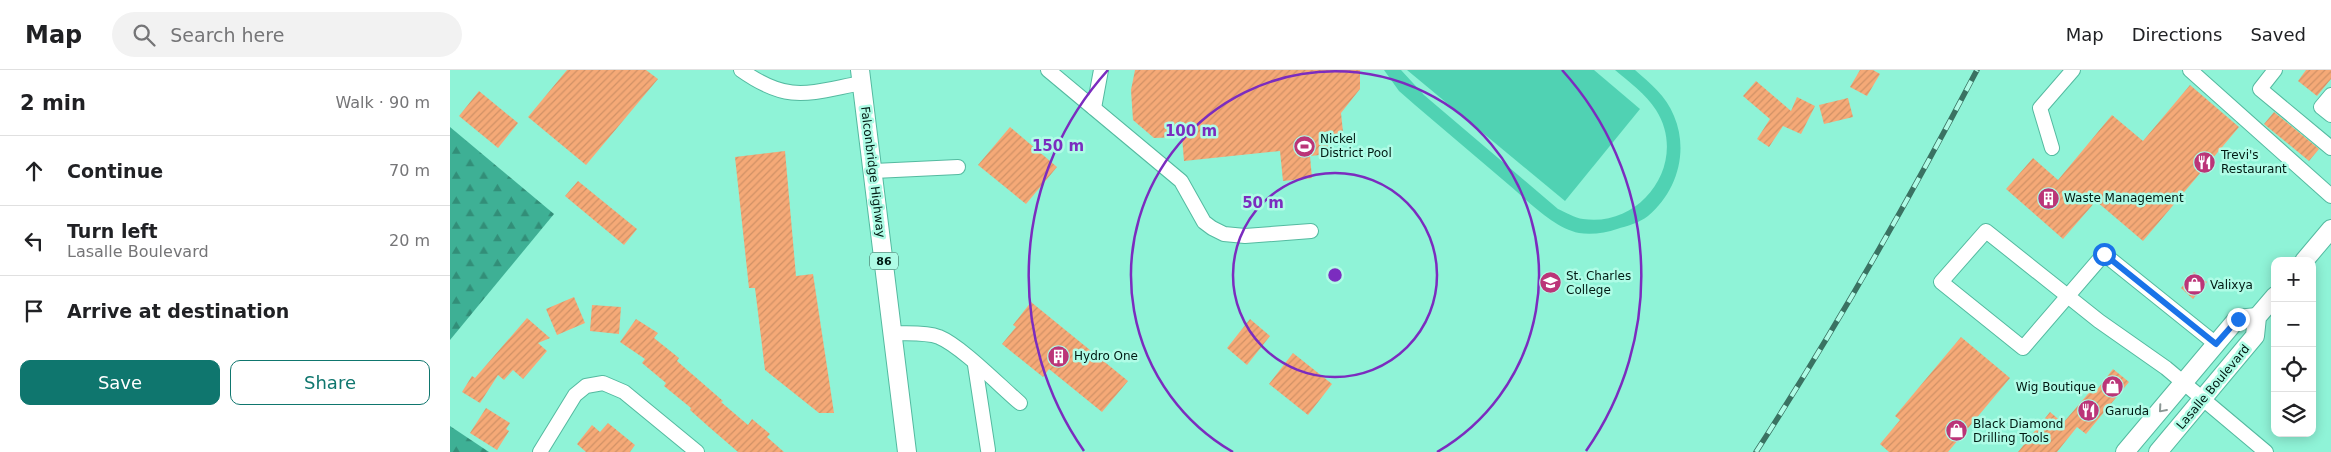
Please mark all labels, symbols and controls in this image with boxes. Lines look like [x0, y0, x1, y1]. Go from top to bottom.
search box [112, 12, 462, 57]
text: Map [25, 21, 82, 49]
icon: search [130, 21, 158, 49]
text: Search here [170, 24, 284, 46]
text: Map [2066, 24, 2104, 45]
text: Directions [2132, 24, 2222, 45]
text: Saved [2250, 24, 2306, 45]
text: 2 min [20, 91, 86, 115]
text: Walk · 90 m [335, 93, 430, 112]
street label: Falconbridge Highway [858, 106, 888, 238]
text: 100 m [1165, 122, 1217, 140]
place label: Nickel District Pool [1320, 132, 1392, 160]
sports icon: Nickel District Pool [1292, 134, 1316, 158]
text: 150 m [1032, 137, 1084, 155]
place label: Trevi's Restaurant [2220, 148, 2287, 176]
restaurant icon: Trevi's Restaurant [2193, 150, 2217, 174]
icon: ahead [20, 157, 48, 185]
text: Continue [67, 160, 163, 182]
text: 70 m [389, 161, 430, 180]
building icon: Waste Management [2036, 186, 2060, 210]
place label: Waste Management [2064, 191, 2184, 205]
text: 50 m [1242, 194, 1284, 212]
text: Turn left [67, 220, 158, 242]
icon: left [20, 227, 48, 255]
text: 20 m [389, 231, 430, 250]
text: Lasalle Boulevard [67, 242, 209, 261]
route start [2093, 243, 2116, 266]
road number: 86 [870, 252, 898, 270]
map controls [2271, 257, 2316, 437]
button: + [2271, 257, 2316, 302]
centre of rings [1326, 266, 1344, 284]
place label: St. Charles College [1566, 269, 1631, 297]
school or university icon: St. Charles College [1538, 271, 1562, 295]
shop icon: Valixya [2182, 273, 2206, 297]
place label: Valixya [2210, 278, 2253, 292]
icon: arrive [20, 297, 48, 325]
text: Arrive at destination [67, 300, 289, 322]
button: − [2271, 302, 2316, 347]
route end [2227, 308, 2250, 331]
street label: Lasalle Boulevard [2174, 342, 2252, 432]
building icon: Hydro One [1046, 344, 1070, 368]
button: locate [2271, 347, 2316, 392]
place label: Hydro One [1074, 349, 1138, 363]
button: Save [20, 360, 220, 405]
button: Share [230, 360, 430, 405]
shop icon: Wig Boutique [2100, 375, 2124, 399]
place label: Wig Boutique [2016, 380, 2096, 394]
button: layers [2271, 392, 2316, 437]
restaurant icon: Garuda [2077, 399, 2101, 423]
one-way arrow [2159, 403, 2168, 412]
place label: Garuda [2105, 404, 2149, 418]
place label: Black Diamond Drilling Tools [1973, 417, 2063, 445]
shop icon: Black Diamond Drilling Tools [1945, 419, 1969, 443]

